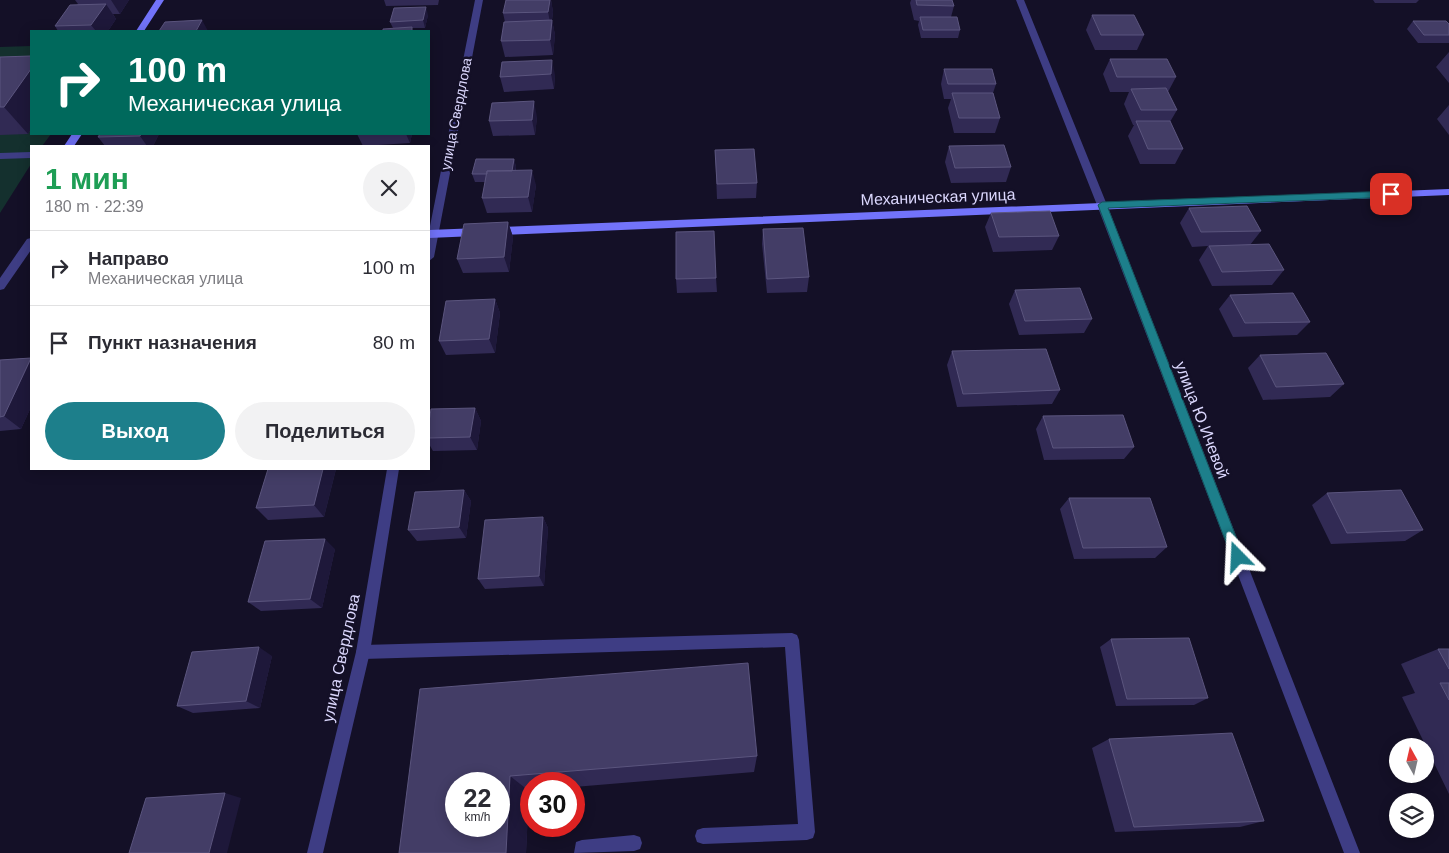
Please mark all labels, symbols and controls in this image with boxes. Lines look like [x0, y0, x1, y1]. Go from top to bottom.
icon: right [45, 50, 110, 115]
text: 100 m [128, 50, 227, 89]
street label: улица Свердлова [437, 56, 475, 172]
text: Механическая улица [128, 91, 341, 116]
text: 1 мин [45, 162, 129, 195]
button: close [363, 162, 415, 214]
pin [1370, 173, 1412, 215]
icon: arrive [1377, 180, 1405, 208]
street label: Механическая улица [860, 186, 1016, 208]
text: 180 m · 22:39 [45, 198, 144, 215]
text: Направо [88, 248, 169, 269]
icon: right [45, 254, 73, 282]
text: 100 m [362, 257, 415, 278]
text: Механическая улица [88, 270, 243, 287]
icon: arrive [45, 329, 73, 357]
text: Пункт назначения [88, 332, 257, 353]
text: 80 m [373, 332, 415, 353]
street label: улица Ю.Ичевой [1172, 359, 1232, 481]
button: Выход [45, 402, 225, 460]
button: Поделиться [235, 402, 415, 460]
position arrow [1211, 530, 1263, 582]
street label: улица Свердлова [319, 592, 363, 724]
north arrow [1389, 738, 1434, 782]
map controls [1389, 738, 1434, 838]
speed limit sign: 30 [520, 772, 585, 837]
text: 22 [464, 784, 491, 812]
button: layers [1389, 793, 1434, 838]
text: km/h [464, 810, 491, 824]

